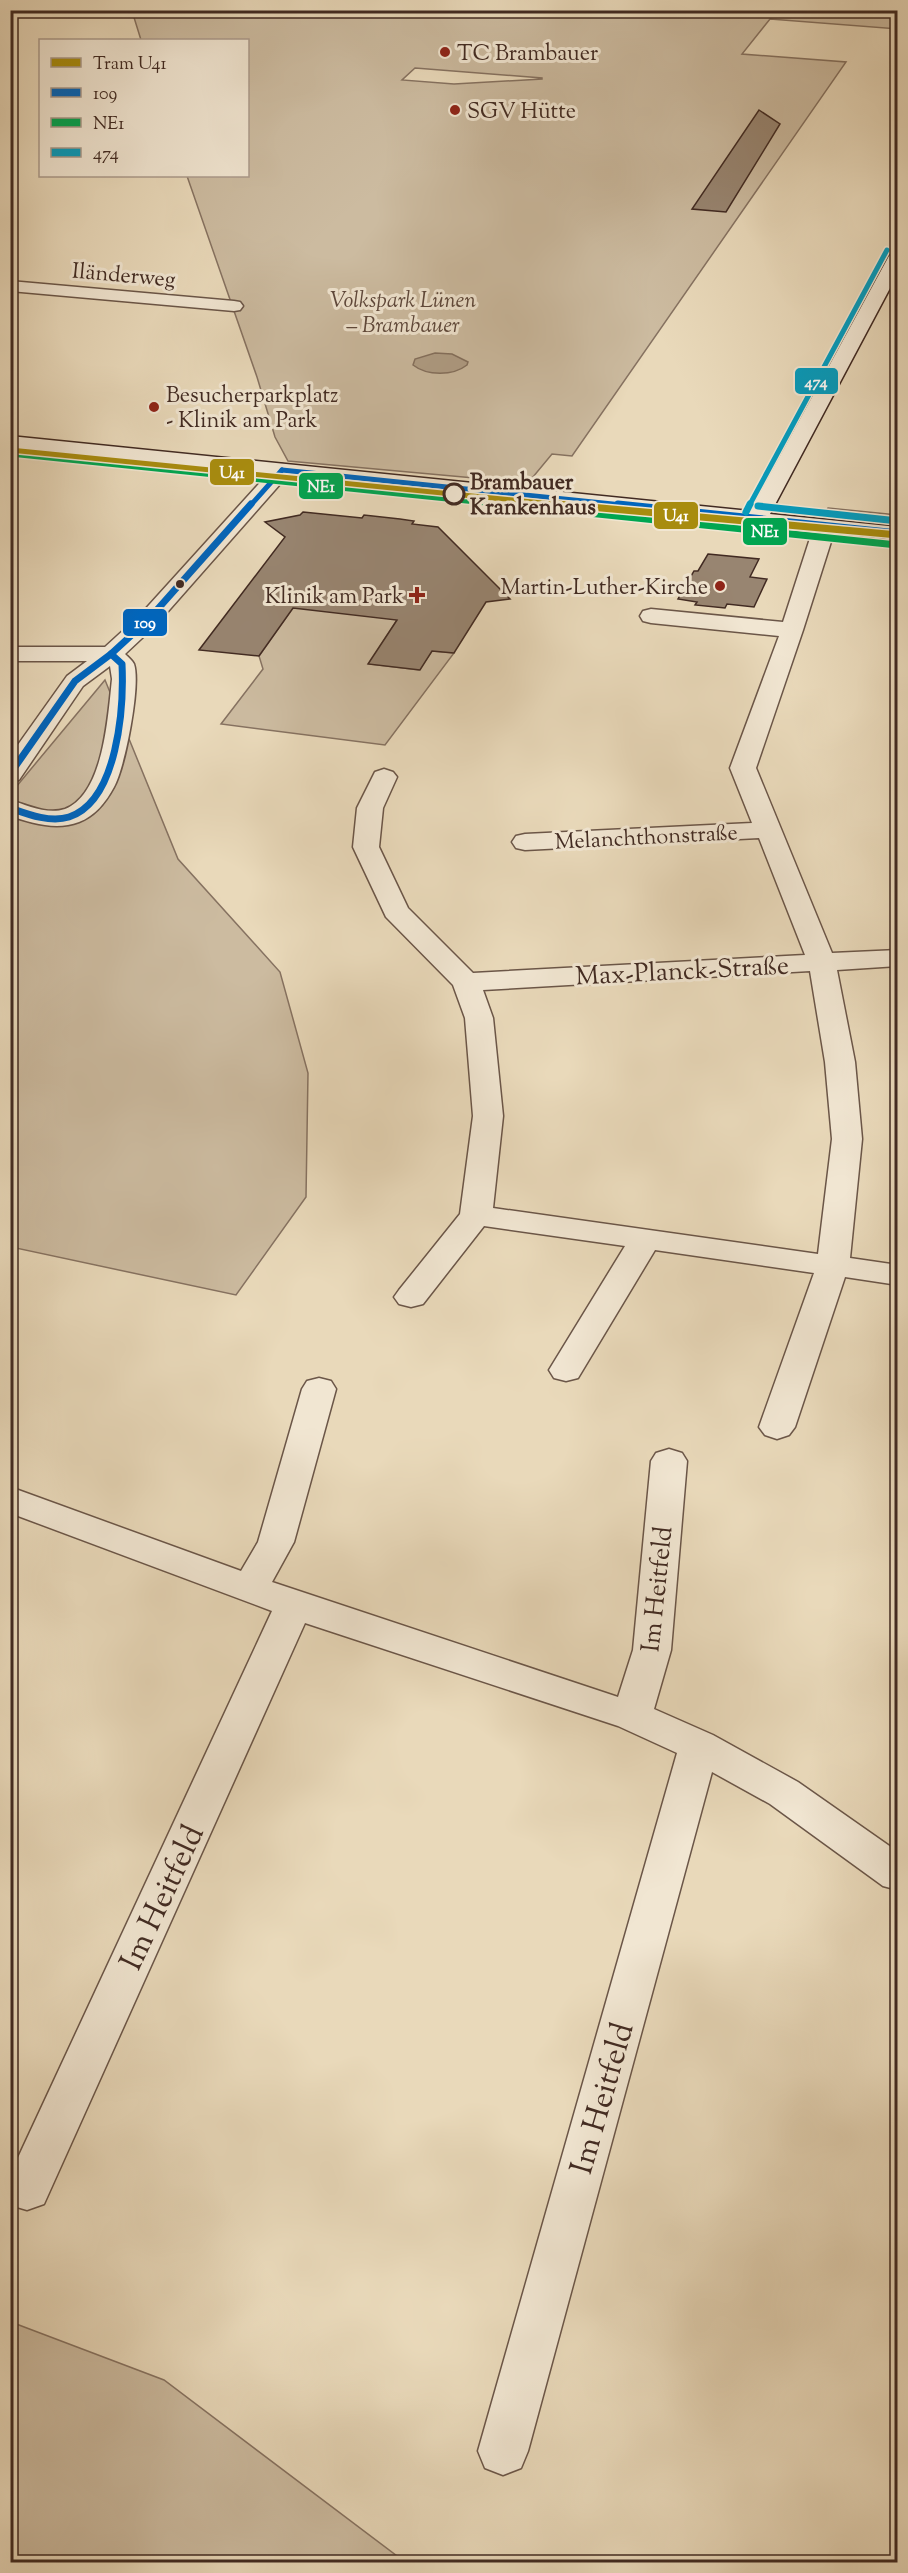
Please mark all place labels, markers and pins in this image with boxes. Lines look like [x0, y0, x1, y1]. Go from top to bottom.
place label: TC Brambauer [457, 39, 598, 71]
marker: TC Brambauer [438, 45, 452, 59]
place label: SGV Hütte [467, 97, 576, 129]
marker: SGV Hütte [448, 103, 462, 117]
place label: Besucherparkplatz - Klinik am Park [166, 381, 338, 438]
marker: Besucherparkplatz - Klinik am Park [147, 400, 161, 414]
place label: Brambauer Krankenhaus [470, 468, 596, 525]
marker: Brambauer Krankenhaus [443, 483, 465, 505]
place label: Martin-Luther-Kirche [500, 573, 708, 605]
unlabelled marker [174, 578, 186, 590]
marker: Martin-Luther-Kirche [713, 579, 727, 593]
place label: Klinik am Park [265, 582, 404, 614]
marker: Klinik am Park [408, 586, 426, 604]

